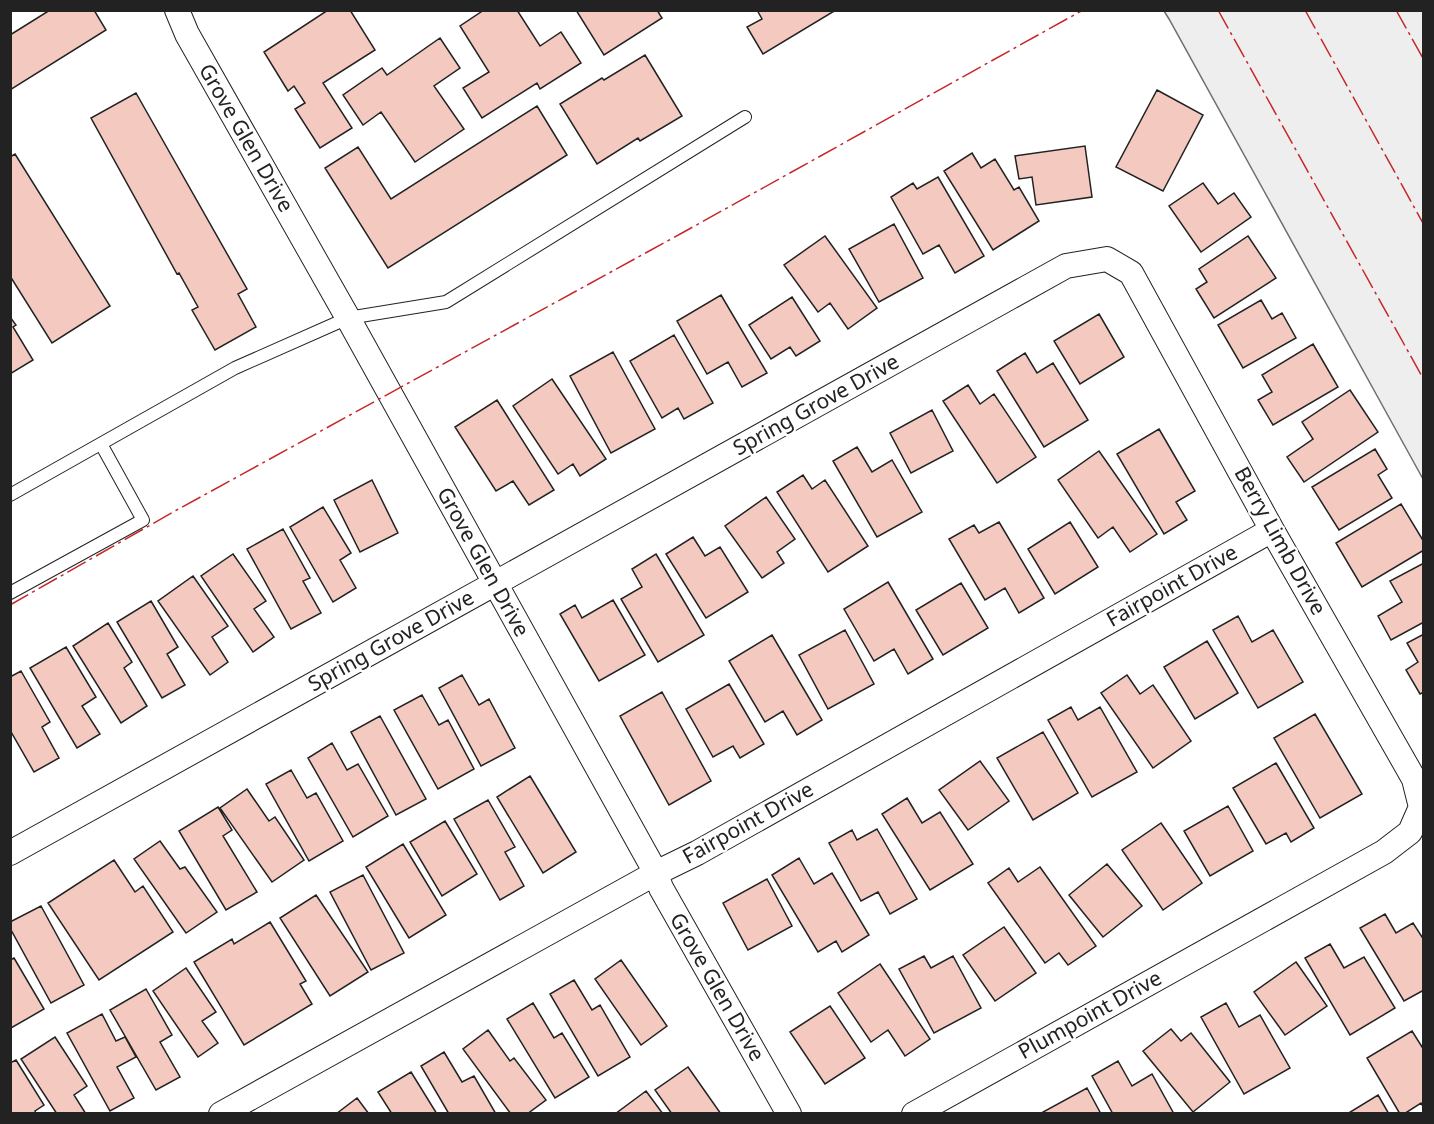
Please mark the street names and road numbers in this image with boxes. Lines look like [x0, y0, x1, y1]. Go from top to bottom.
street label: Grove Glen Drive [193, 58, 301, 217]
street label: Spring Grove Drive [728, 347, 903, 461]
street label: Berry Limb Drive [1229, 461, 1333, 620]
street label: Grove Glen Drive [431, 482, 537, 641]
street label: Fairpoint Drive [1101, 538, 1242, 633]
street label: Spring Grove Drive [303, 583, 478, 697]
street label: Fairpoint Drive [677, 775, 818, 870]
street label: Grove Glen Drive [664, 907, 772, 1066]
street label: Plumpoint Drive [1013, 963, 1166, 1065]

